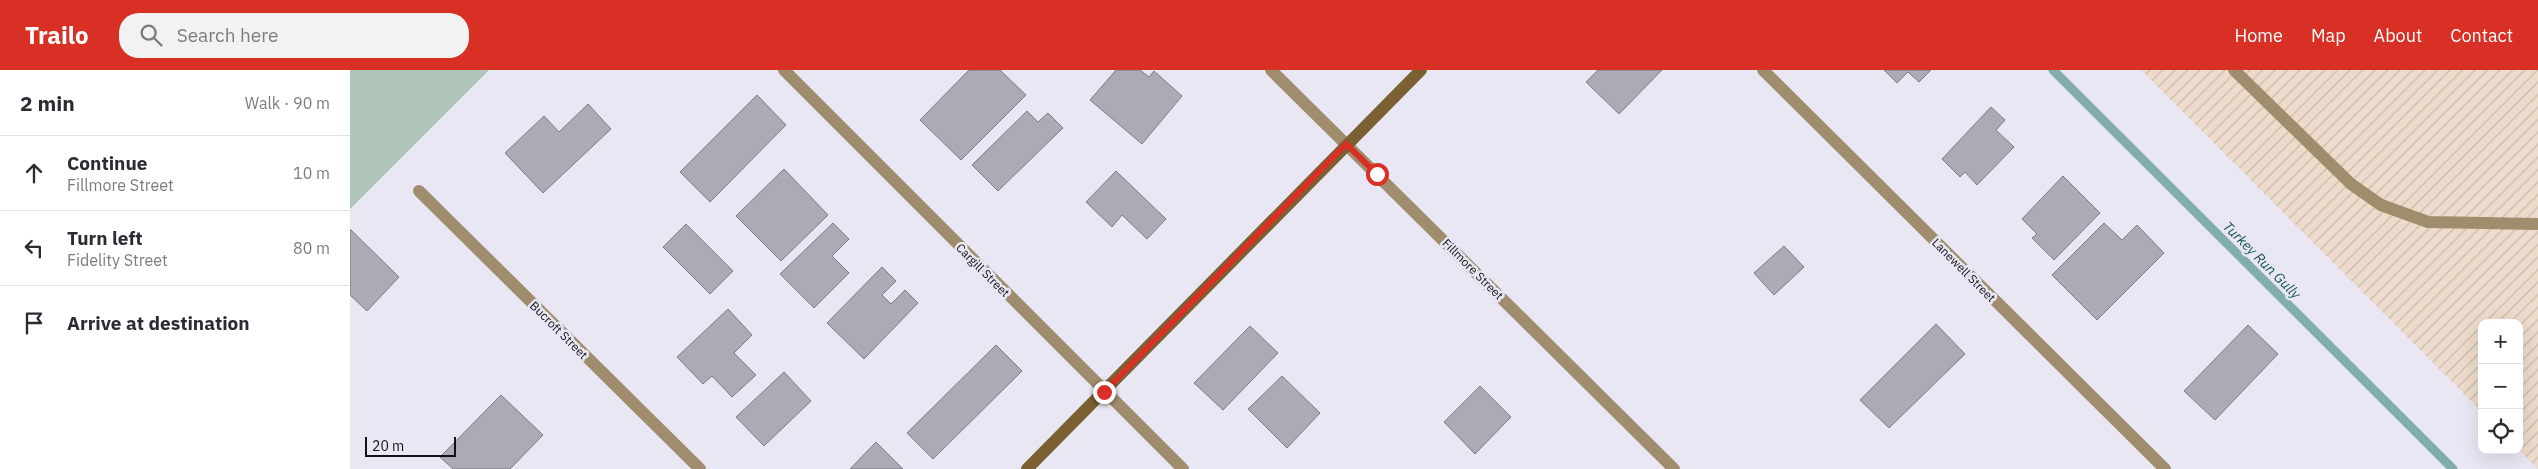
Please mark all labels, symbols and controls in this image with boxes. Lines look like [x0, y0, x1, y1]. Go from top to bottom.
search box [119, 13, 469, 58]
text: Trailo [25, 19, 89, 51]
icon: search [137, 21, 165, 49]
text: Search here [177, 23, 278, 47]
text: Home [2235, 24, 2283, 47]
text: Map [2311, 24, 2346, 47]
text: About [2374, 24, 2422, 47]
text: Contact [2450, 24, 2513, 47]
text: 2 min [20, 89, 75, 117]
text: Walk · 90 m [245, 93, 330, 113]
text: Continue [67, 151, 147, 175]
icon: ahead [20, 159, 48, 187]
text: 10 m [293, 163, 330, 183]
route start [1366, 163, 1389, 186]
text: Fillmore Street [67, 175, 174, 195]
water label: Turkey Run Gully [2219, 217, 2306, 304]
text: Turn left [67, 226, 143, 250]
icon: left [20, 234, 48, 262]
street label: Fillmore Street [1439, 235, 1507, 303]
street label: Lanewell Street [1929, 235, 1999, 305]
text: 80 m [293, 238, 330, 258]
street label: Cargill Street [953, 240, 1013, 300]
text: Fidelity Street [67, 250, 168, 270]
street label: Bucroft Street [527, 298, 591, 362]
icon: arrive [20, 309, 48, 337]
text: Arrive at destination [67, 311, 250, 335]
map controls [2478, 319, 2523, 454]
button: + [2478, 319, 2523, 364]
button: − [2478, 364, 2523, 409]
route end [1093, 381, 1116, 404]
button: locate [2478, 409, 2523, 454]
scale bar [365, 434, 456, 457]
text: 20 m [372, 437, 404, 455]

